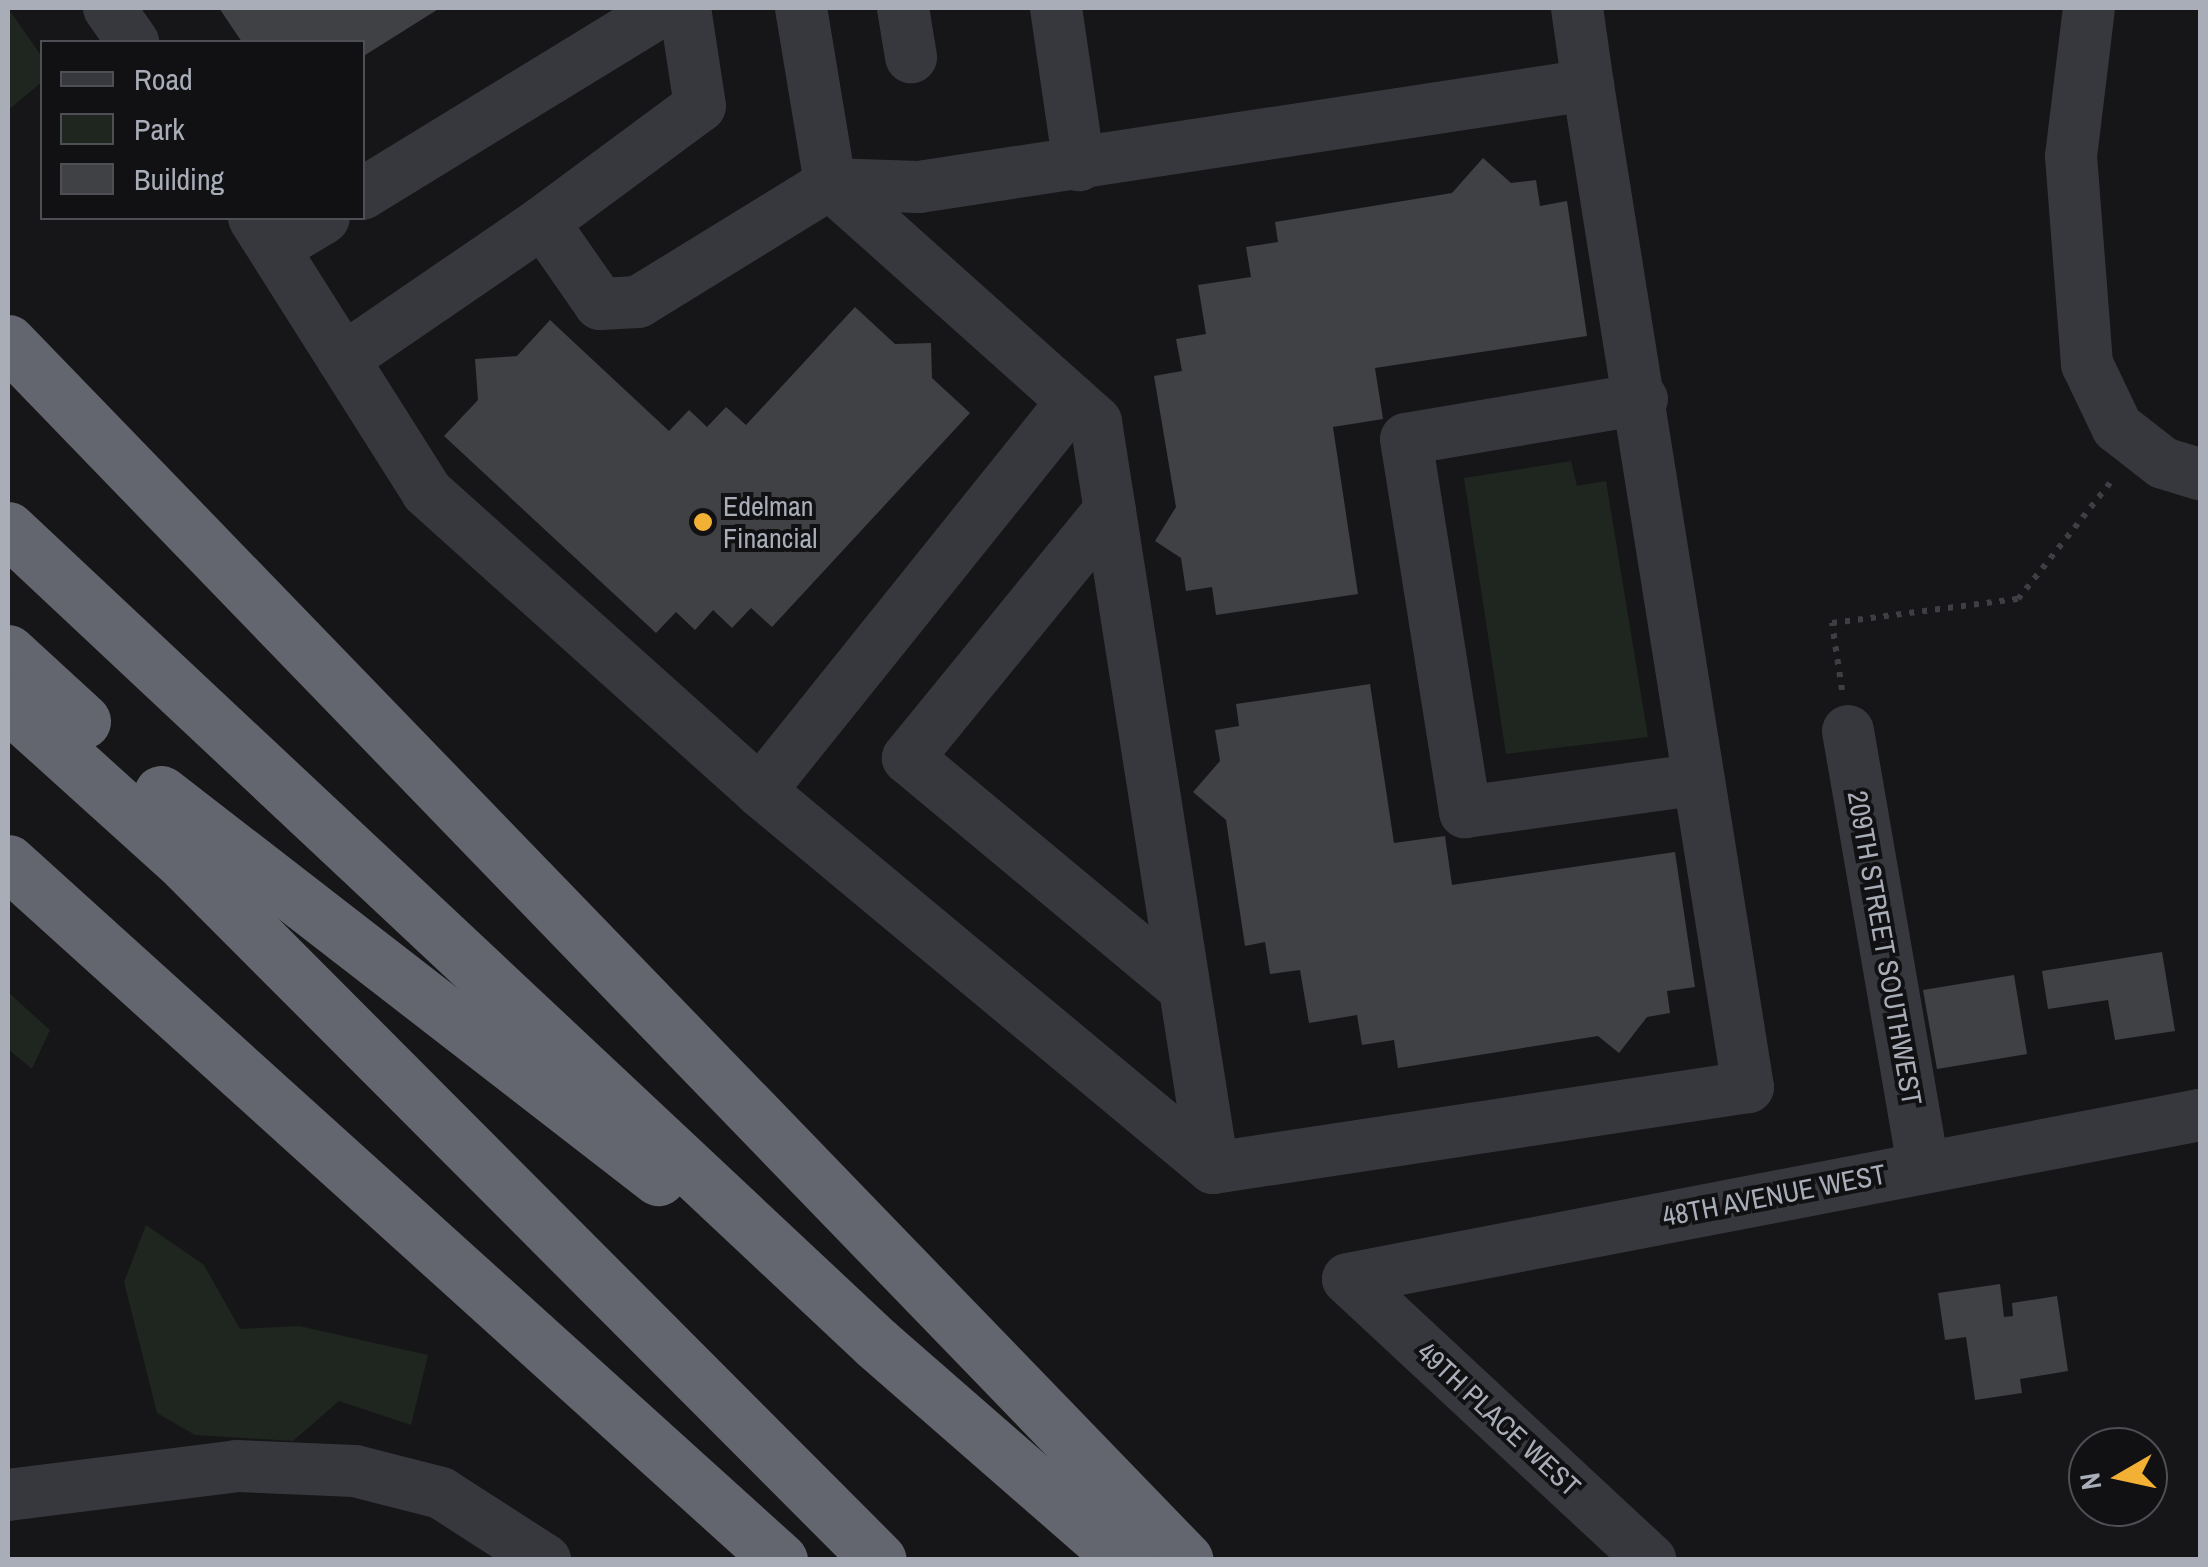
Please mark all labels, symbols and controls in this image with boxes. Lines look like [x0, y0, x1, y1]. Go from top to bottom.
legend [40, 40, 365, 220]
text: Road [134, 59, 193, 99]
text: Park [134, 109, 185, 149]
text: Building [134, 159, 224, 199]
place label: Edelman Financial [723, 489, 817, 555]
marker: Edelman Financial [692, 511, 714, 533]
street label: 209TH STREET SOUTHWEST [1841, 788, 1929, 1108]
street label: 48TH AVENUE WEST [1659, 1157, 1889, 1233]
street label: 49TH PLACE WEST [1411, 1335, 1587, 1503]
north arrow [2068, 1427, 2168, 1527]
text: N [2070, 1470, 2110, 1493]

